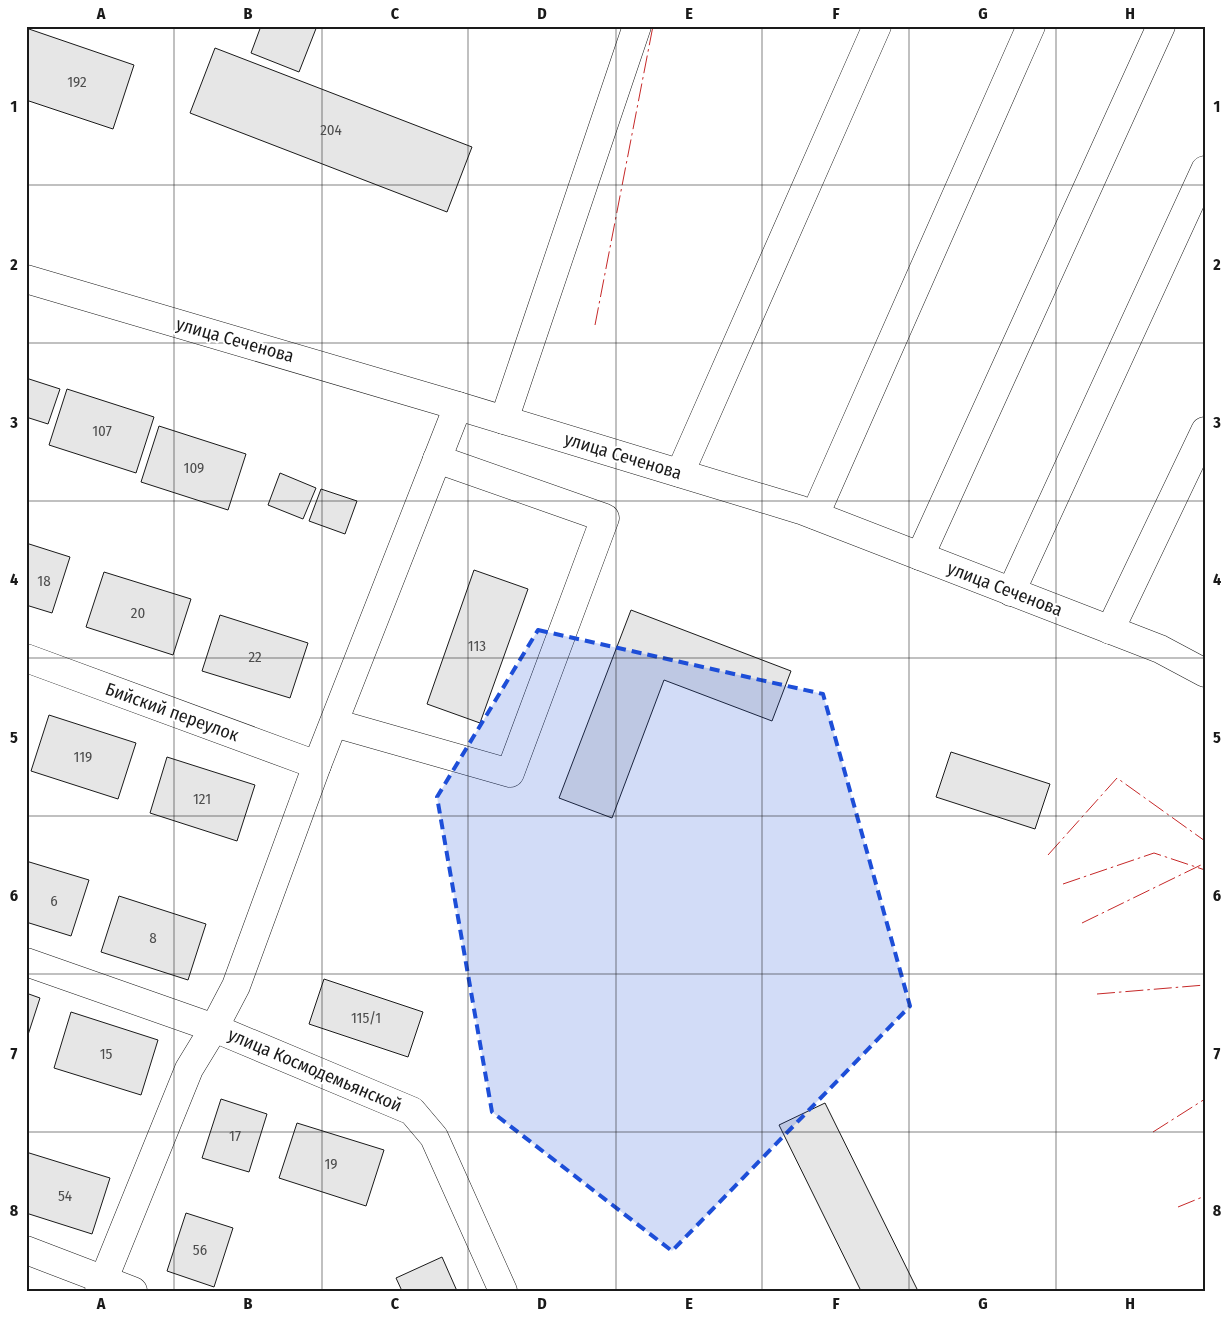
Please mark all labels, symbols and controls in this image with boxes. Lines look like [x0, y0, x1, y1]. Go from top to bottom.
text: A [96, 4, 106, 23]
text: B [244, 4, 253, 23]
text: C [391, 4, 400, 23]
text: D [537, 4, 547, 23]
text: E [685, 4, 693, 23]
text: F [832, 4, 840, 23]
text: G [978, 4, 988, 23]
text: H [1125, 4, 1135, 23]
house number: 192 [67, 73, 87, 91]
text: 1 [11, 97, 17, 116]
text: 1 [1214, 97, 1220, 116]
house number: 204 [320, 121, 342, 139]
text: 2 [9, 255, 18, 274]
text: 2 [1212, 255, 1221, 274]
street label: улица Сеченова [174, 313, 297, 367]
text: 3 [9, 413, 18, 432]
text: 3 [1212, 413, 1221, 432]
house number: 107 [92, 422, 112, 440]
street label: улица Сеченова [562, 428, 684, 484]
house number: 109 [184, 459, 204, 477]
street label: улица Сеченова [944, 557, 1066, 621]
text: 4 [10, 570, 18, 589]
text: 4 [1213, 570, 1221, 589]
house number: 18 [37, 572, 51, 590]
house number: 20 [131, 604, 145, 622]
house number: 113 [468, 637, 486, 655]
house number: 22 [248, 648, 262, 666]
street label: Бийский переулок [102, 678, 242, 747]
text: 5 [10, 728, 18, 747]
text: 5 [1213, 728, 1221, 747]
house number: 119 [74, 748, 92, 766]
house number: 121 [193, 790, 211, 808]
text: 6 [10, 886, 18, 905]
text: 6 [1213, 886, 1221, 905]
house number: 6 [50, 892, 58, 910]
house number: 8 [149, 929, 157, 947]
house number: 115/1 [351, 1009, 381, 1027]
street label: улица Космодемьянской [225, 1023, 405, 1117]
text: 7 [11, 1044, 18, 1063]
text: 7 [1214, 1044, 1221, 1063]
house number: 15 [100, 1045, 112, 1063]
house number: 17 [229, 1127, 241, 1145]
house number: 19 [324, 1155, 338, 1173]
house number: 54 [58, 1187, 72, 1205]
text: 8 [10, 1201, 19, 1220]
text: 8 [1213, 1201, 1222, 1220]
house number: 56 [193, 1241, 207, 1259]
text: A [96, 1294, 106, 1313]
text: B [244, 1294, 253, 1313]
text: C [391, 1294, 400, 1313]
text: D [537, 1294, 547, 1313]
text: E [685, 1294, 693, 1313]
text: F [832, 1294, 840, 1313]
text: G [978, 1294, 988, 1313]
text: H [1125, 1294, 1135, 1313]

